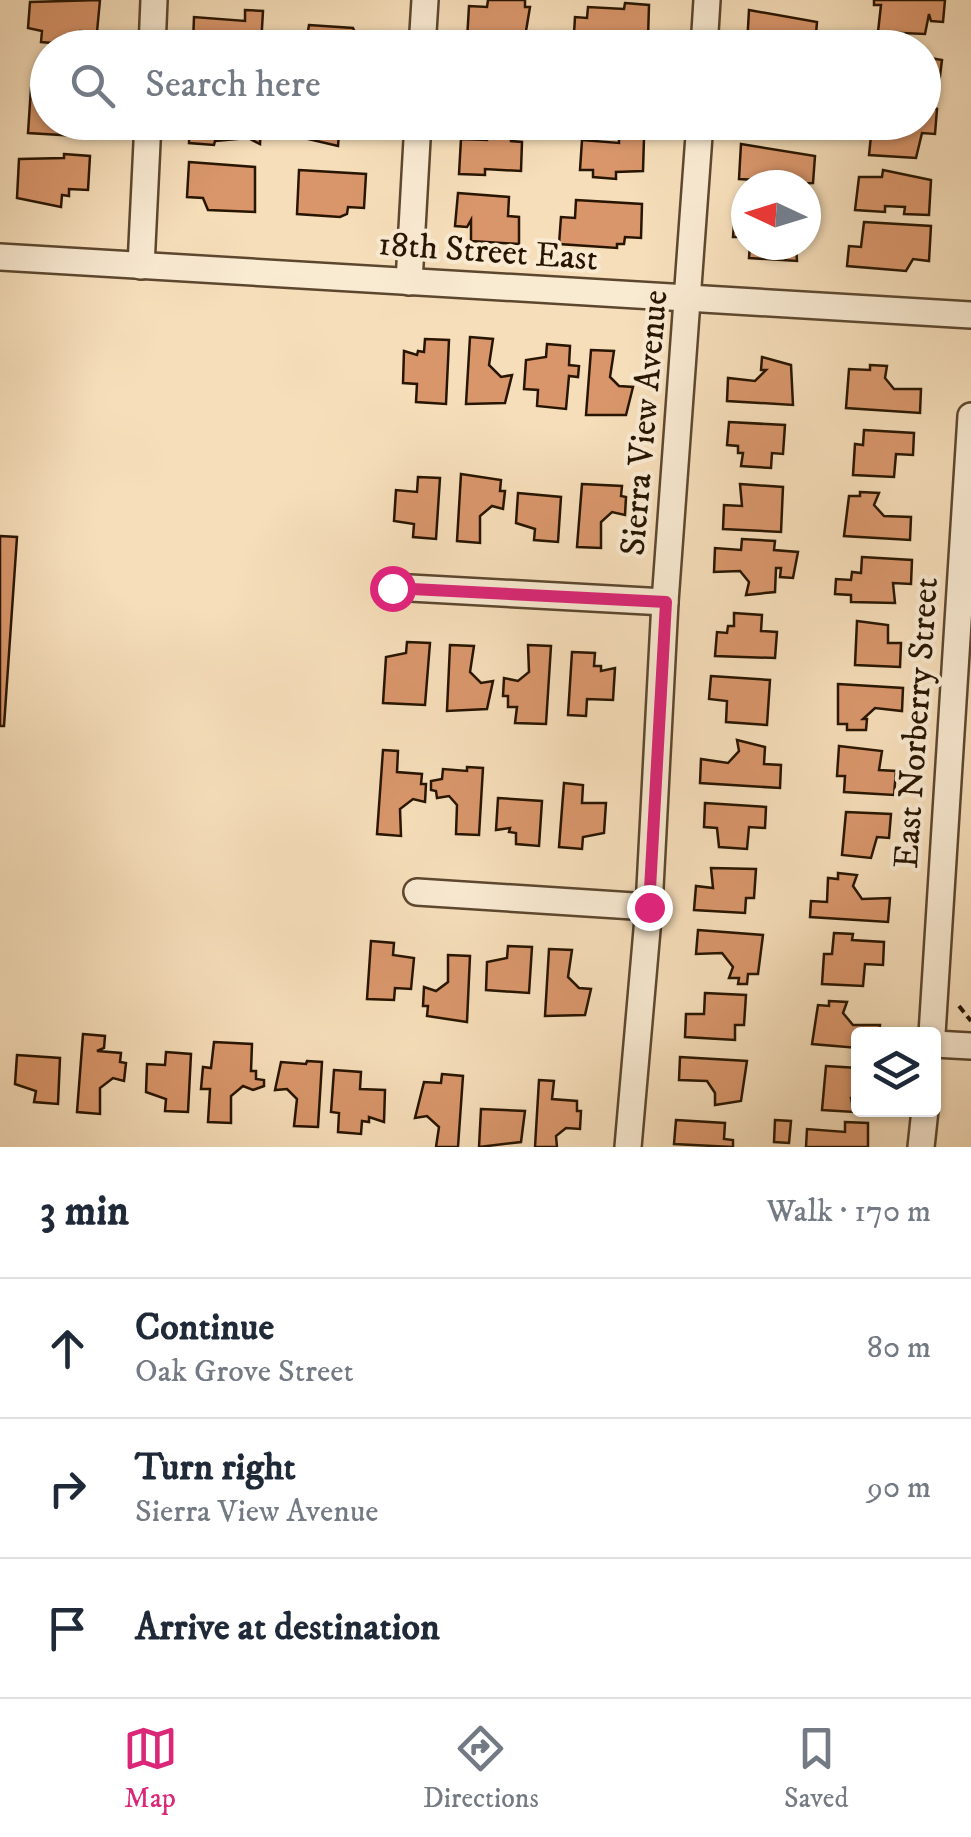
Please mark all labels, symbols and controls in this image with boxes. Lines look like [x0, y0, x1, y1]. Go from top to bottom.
search box [30, 30, 941, 140]
icon: search [65, 58, 120, 113]
text: Search here [145, 61, 321, 109]
north arrow [731, 170, 821, 260]
street label: 18th Street East [377, 222, 599, 282]
street label: Sierra View Avenue [611, 288, 679, 558]
route start [370, 566, 416, 612]
street label: East Norberry Street [885, 576, 949, 870]
route end [627, 885, 673, 931]
map controls [851, 1027, 941, 1117]
button: layers [851, 1027, 941, 1117]
text: 3 min [40, 1186, 129, 1238]
text: Walk · 170 m [766, 1192, 931, 1232]
text: Continue [135, 1304, 274, 1352]
icon: ahead [40, 1321, 95, 1376]
text: 80 m [867, 1328, 931, 1368]
text: Oak Grove Street [135, 1352, 354, 1392]
text: Turn right [135, 1444, 296, 1492]
icon: right [40, 1461, 95, 1516]
text: 90 m [867, 1468, 931, 1508]
text: Sierra View Avenue [135, 1492, 379, 1532]
icon: arrive [40, 1601, 95, 1656]
text: Arrive at destination [135, 1604, 440, 1652]
tab: Map [123, 1721, 178, 1816]
tab: Directions [423, 1721, 539, 1816]
tab: Saved [784, 1721, 848, 1816]

